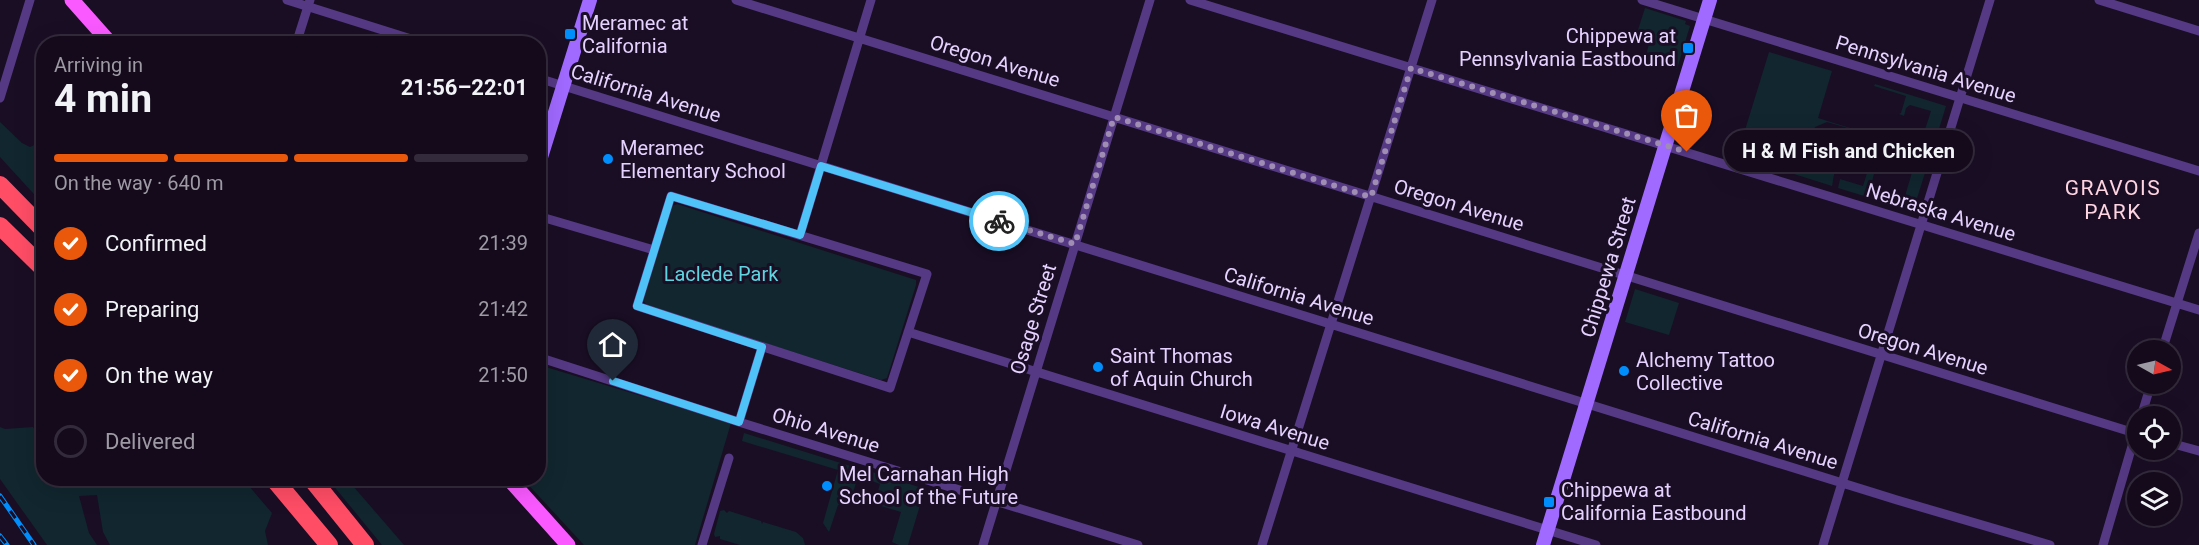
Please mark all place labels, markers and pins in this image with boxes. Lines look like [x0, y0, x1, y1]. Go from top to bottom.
place label: Meramec at California [582, 11, 688, 58]
place label: Chippewa at Pennsylvania Eastbound [1459, 24, 1676, 71]
marker: Meramec at California [563, 27, 577, 41]
marker: Chippewa at Pennsylvania Eastbound [1681, 41, 1695, 55]
pin [1661, 90, 1712, 152]
callout: H & M Fish and Chicken [1723, 131, 1972, 173]
place label: Meramec Elementary School [620, 136, 786, 183]
marker: Meramec Elementary School [601, 152, 615, 166]
pin [587, 319, 638, 381]
place label: Saint Thomas of Aquin Church [1110, 344, 1253, 391]
place label: Alchemy Tattoo Collective [1636, 348, 1775, 395]
marker: Saint Thomas of Aquin Church [1091, 360, 1105, 374]
marker: Alchemy Tattoo Collective [1617, 364, 1631, 378]
place label: Mel Carnahan High School of the Future [839, 462, 1018, 509]
place label: Chippewa at California Eastbound [1561, 478, 1747, 525]
marker: Mel Carnahan High School of the Future [820, 479, 834, 493]
marker: Chippewa at California Eastbound [1542, 495, 1556, 509]

